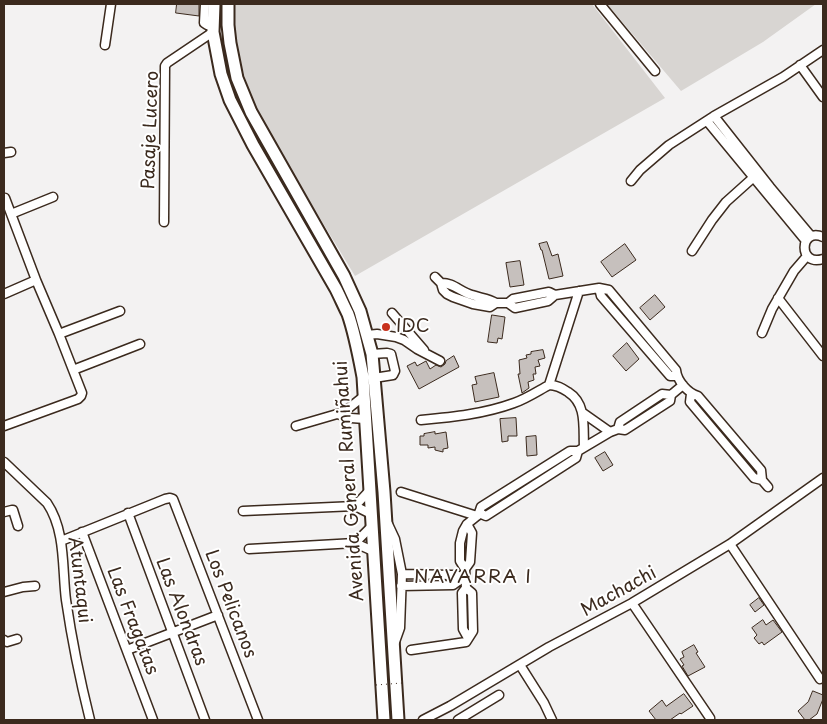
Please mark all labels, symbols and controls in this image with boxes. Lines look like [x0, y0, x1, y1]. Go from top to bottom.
street label: Pasaje Lucero [138, 70, 164, 190]
place label: IDC [396, 316, 430, 338]
marker: IDC [380, 321, 392, 333]
street label: Avenida General Rumiñahui [331, 360, 369, 602]
street label: Atuntaqui [63, 535, 95, 625]
street label: Los Pelicanos [199, 547, 261, 661]
street label: Las Alondras [150, 555, 212, 669]
street label: Machachi [577, 562, 661, 622]
street label: Las Fragatas [102, 564, 162, 678]
district label: NAVARRA I [413, 567, 533, 589]

